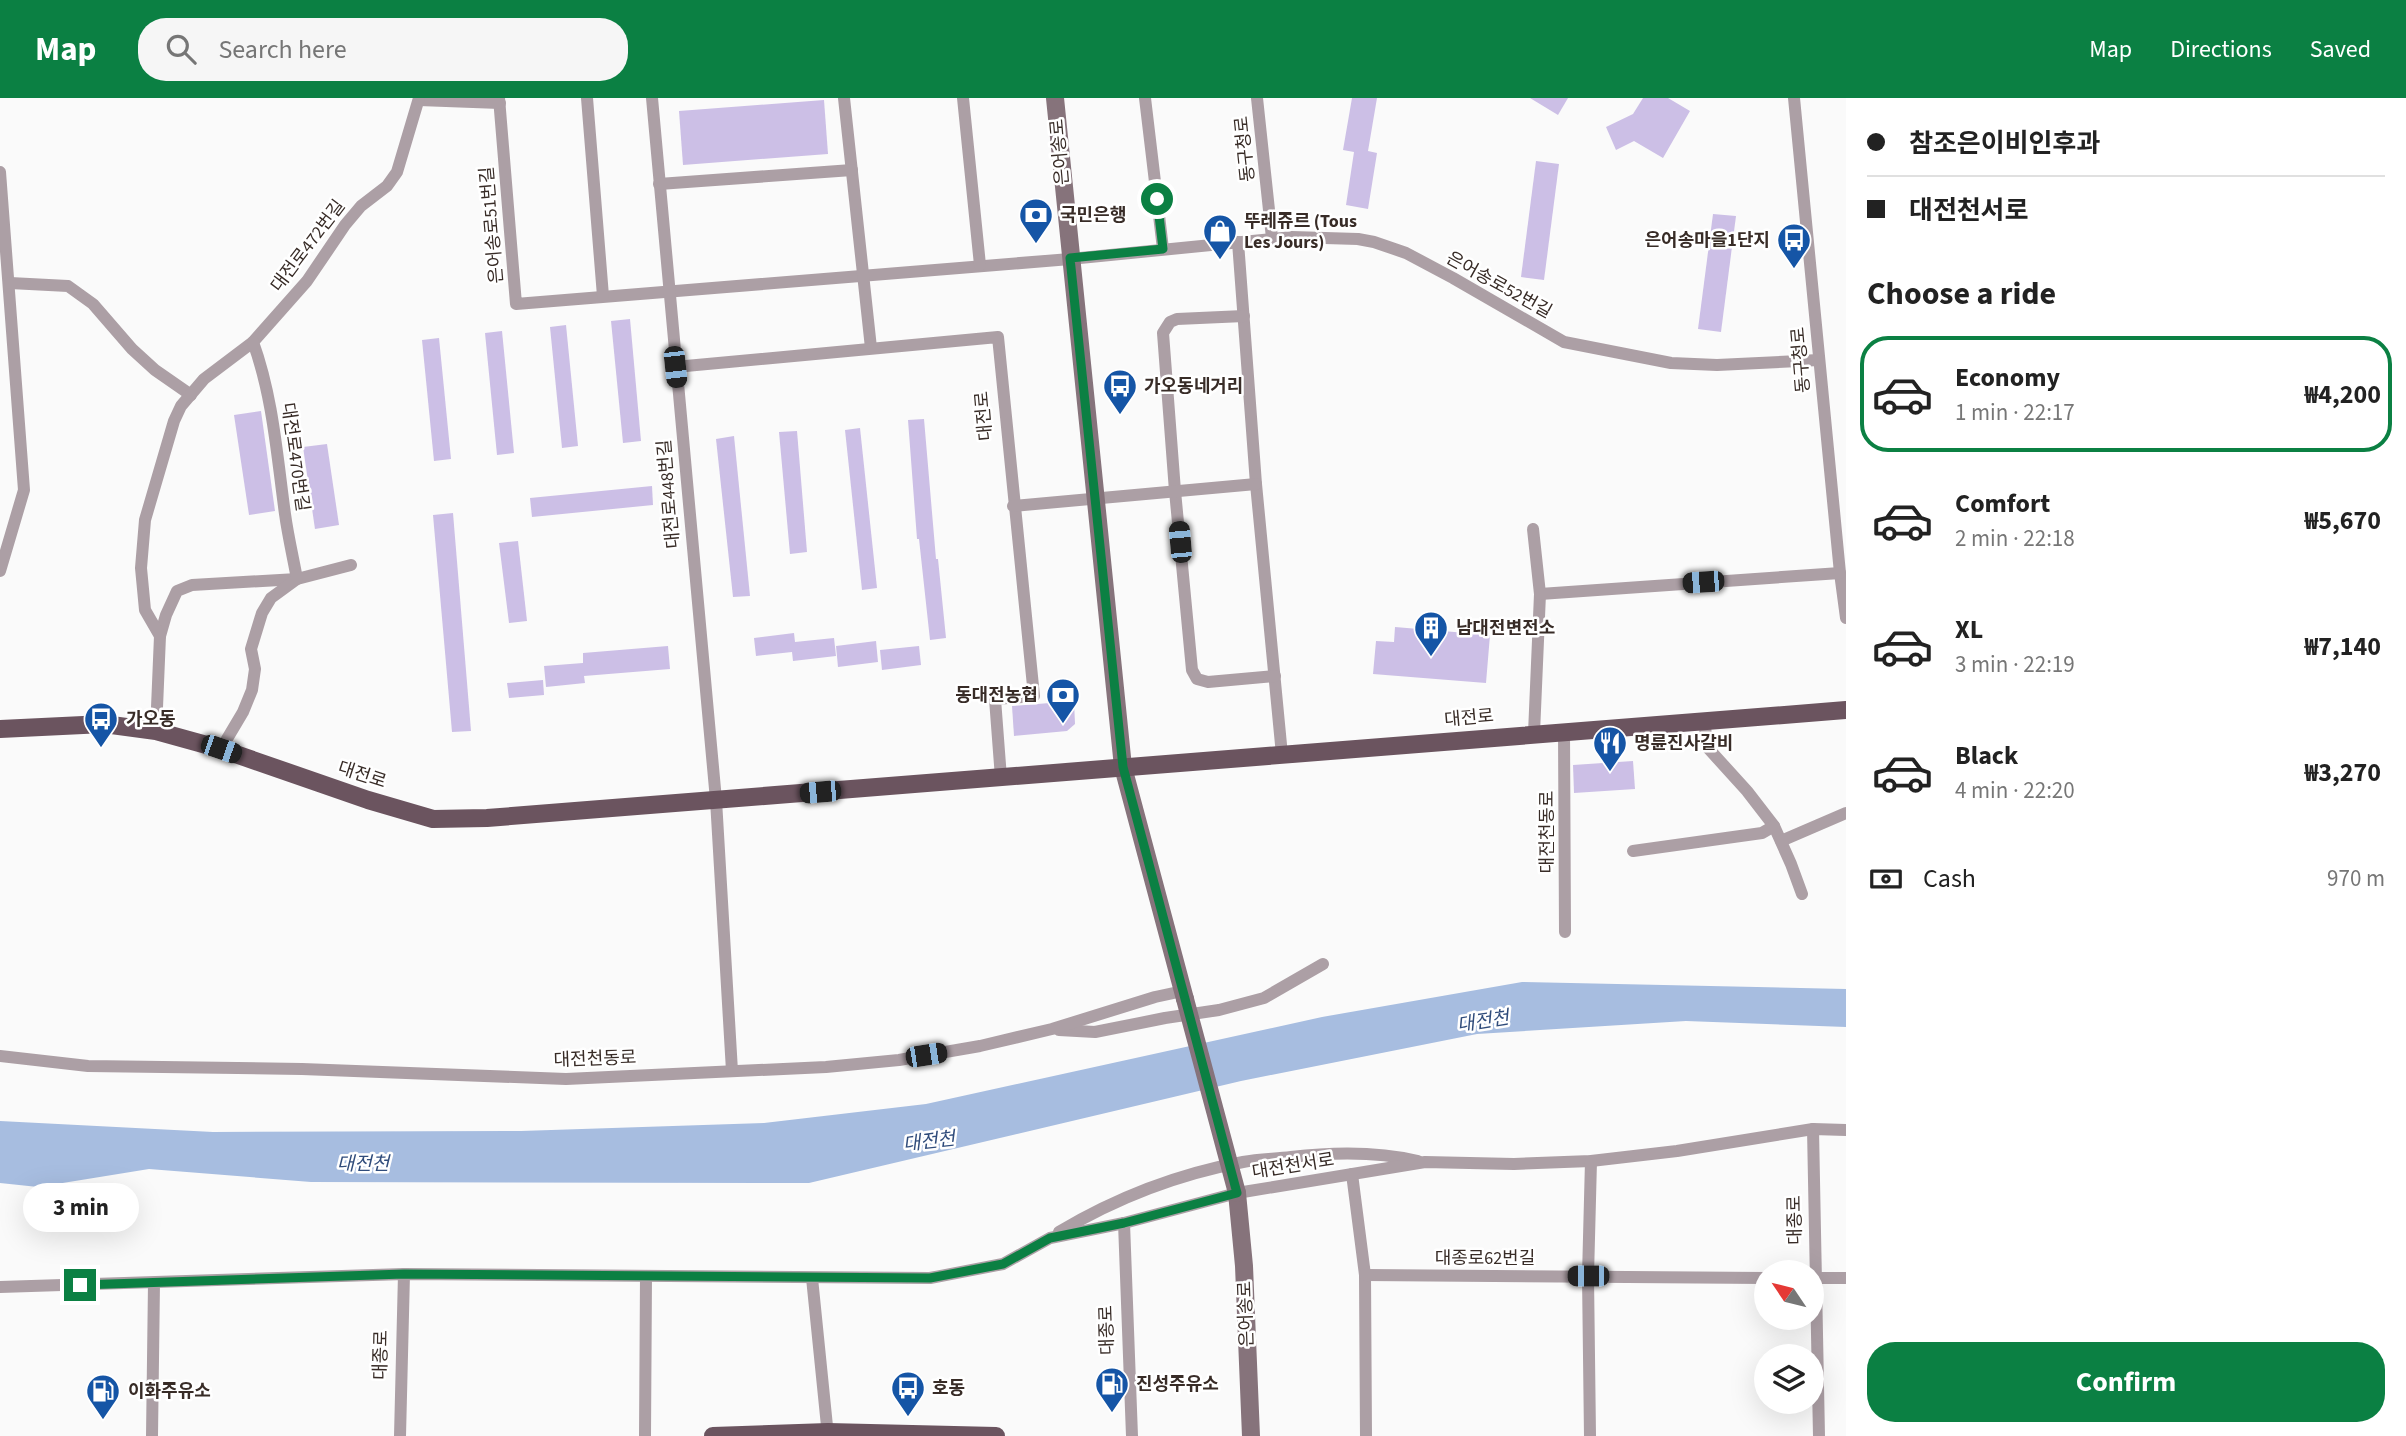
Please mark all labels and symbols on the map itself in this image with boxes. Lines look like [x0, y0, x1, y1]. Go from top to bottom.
street label: 동구청로 [1229, 115, 1261, 183]
street label: 은어송로 [1045, 118, 1075, 186]
street label: 은어송로51번길 [474, 166, 510, 284]
route start [1141, 183, 1173, 215]
street label: 대전로472번길 [265, 195, 351, 297]
bank icon: 국민은행 [1017, 196, 1055, 245]
place label: 국민은행 [1060, 203, 1126, 228]
place label: 뚜레쥬르 (Tous Les Jours) [1244, 209, 1357, 255]
shop icon: 뚜레쥬르 (Tous Les Jours) [1201, 212, 1239, 261]
bus stop icon: 은어송마을1단지 [1775, 221, 1813, 270]
place label: 은어송마을1단지 [1645, 228, 1770, 253]
street label: 은어송로52번길 [1442, 246, 1556, 324]
street label: 동구청로 [1786, 326, 1816, 394]
car [663, 345, 688, 389]
bus stop icon: 가오동네거리 [1101, 367, 1139, 416]
place label: 가오동네거리 [1144, 374, 1243, 399]
street label: 대전로 [969, 390, 999, 442]
street label: 대전로470번길 [275, 401, 315, 513]
street label: 대전로448번길 [652, 438, 686, 550]
car [1168, 520, 1193, 564]
car [1682, 570, 1725, 594]
building icon: 남대전변전소 [1412, 609, 1450, 658]
place label: 남대전변전소 [1456, 616, 1555, 641]
bank icon: 동대전농협 [1044, 676, 1082, 725]
place label: 동대전농협 [955, 683, 1038, 708]
bus stop icon: 가오동 [82, 700, 120, 749]
street label: 대전로 [1443, 703, 1495, 733]
place label: 가오동 [126, 707, 176, 732]
restaurant icon: 명륜진사갈비 [1591, 724, 1629, 773]
place label: 명륜진사갈비 [1634, 731, 1733, 756]
car [198, 732, 245, 766]
street label: 대전로 [335, 755, 389, 795]
car [799, 780, 842, 804]
street label: 대전천동로 [1535, 791, 1560, 873]
water label: 대전천 [1455, 1004, 1513, 1039]
car [904, 1041, 949, 1069]
street label: 대전천동로 [553, 1045, 637, 1073]
water label: 대전천 [901, 1125, 958, 1159]
street label: 대전천서로 [1250, 1147, 1336, 1185]
water label: 대전천 [337, 1151, 391, 1178]
callout: 3 min [22, 1184, 138, 1232]
street label: 대종로 [1782, 1195, 1808, 1245]
street label: 대종로62번길 [1435, 1246, 1535, 1271]
north arrow [1754, 1260, 1824, 1330]
car [1568, 1266, 1610, 1287]
route end [64, 1269, 96, 1301]
street label: 은어송로 [1232, 1280, 1260, 1348]
street label: 대종로 [1094, 1305, 1120, 1355]
street label: 대종로 [368, 1330, 394, 1380]
fuel station icon: 진성주유소 [1093, 1365, 1131, 1414]
bus stop icon: 호동 [889, 1369, 927, 1418]
fuel station icon: 이화주유소 [84, 1372, 122, 1421]
place label: 진성주유소 [1136, 1372, 1219, 1397]
place label: 호동 [932, 1376, 965, 1401]
place label: 이화주유소 [128, 1379, 211, 1404]

